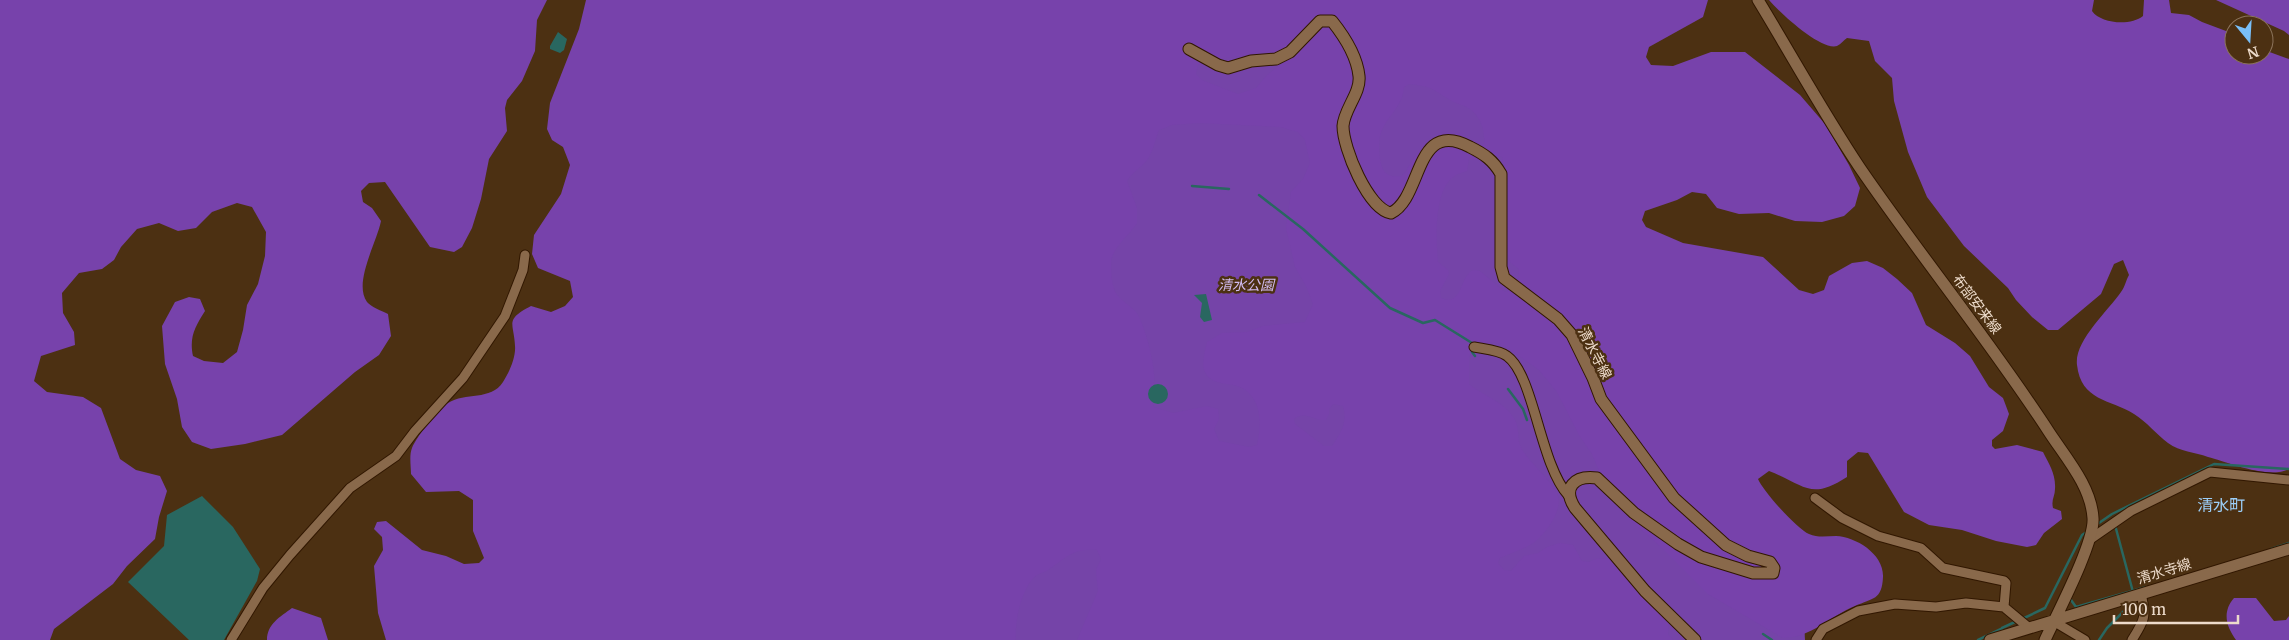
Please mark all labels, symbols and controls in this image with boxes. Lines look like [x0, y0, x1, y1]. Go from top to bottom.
north arrow [2224, 15, 2274, 65]
text: N [2245, 42, 2261, 63]
street label: 布部安来線 [1949, 271, 2005, 337]
park label: 清水公園 [1218, 276, 1276, 294]
street label: 清水寺線 [1574, 324, 1616, 382]
district label: 清水町 [2197, 495, 2245, 515]
street label: 清水寺線 [2135, 554, 2193, 588]
scale bar [2114, 592, 2238, 624]
text: 100 m [2122, 600, 2166, 619]

